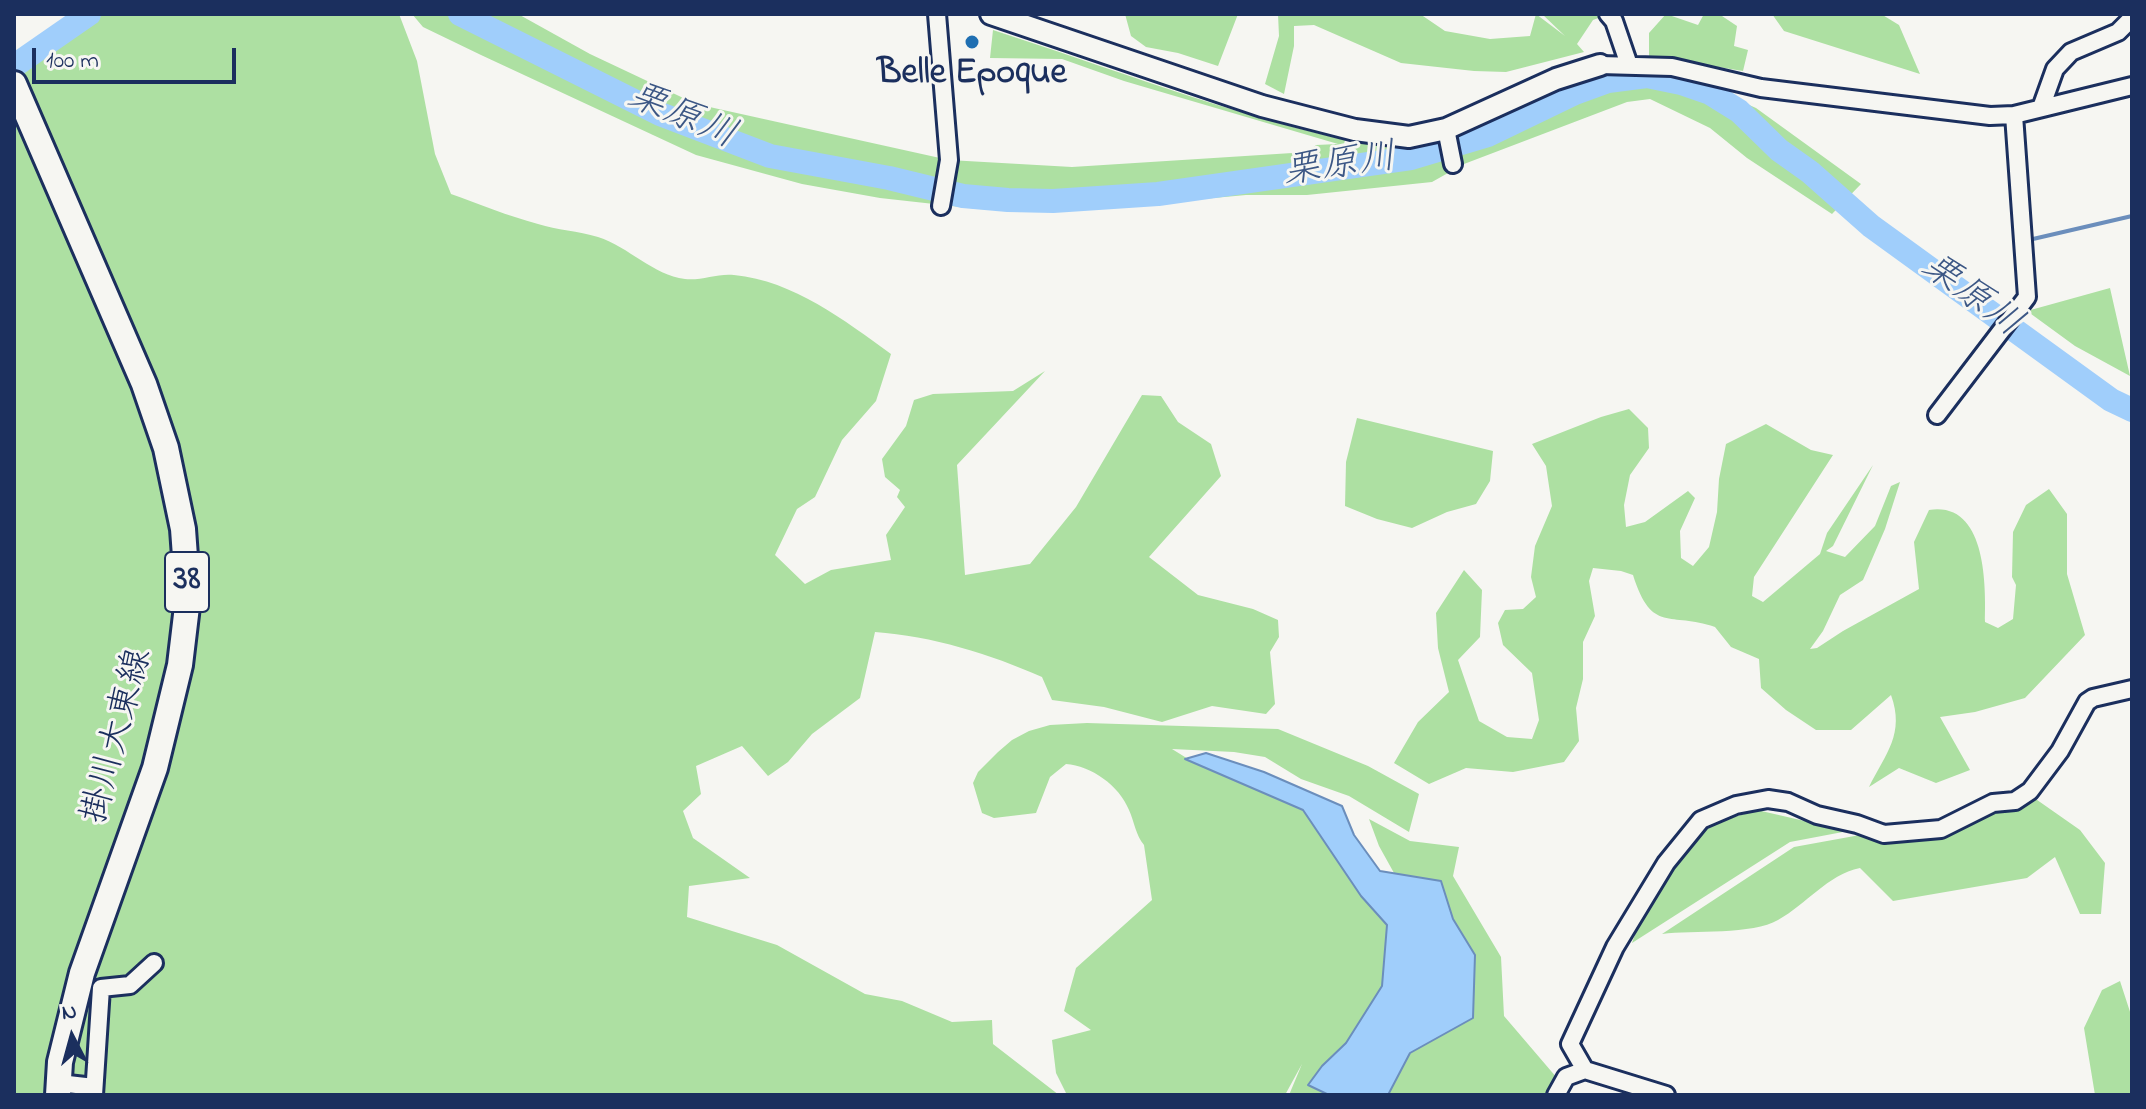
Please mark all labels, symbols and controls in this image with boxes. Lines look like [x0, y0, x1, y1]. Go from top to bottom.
scale bar [36, 32, 240, 82]
marker: Belle Epoque [963, 33, 981, 51]
text: 100 m [46, 44, 99, 79]
place label: Belle Epoque [877, 54, 1067, 98]
water label: 栗原川 [620, 76, 742, 162]
water label: 栗原川 [1280, 137, 1400, 199]
water label: 栗原川 [1910, 246, 2030, 350]
road number: 38 [165, 552, 209, 612]
street label: 掛川大東線 [76, 644, 164, 830]
text: N [60, 996, 79, 1030]
north arrow [32, 997, 112, 1077]

